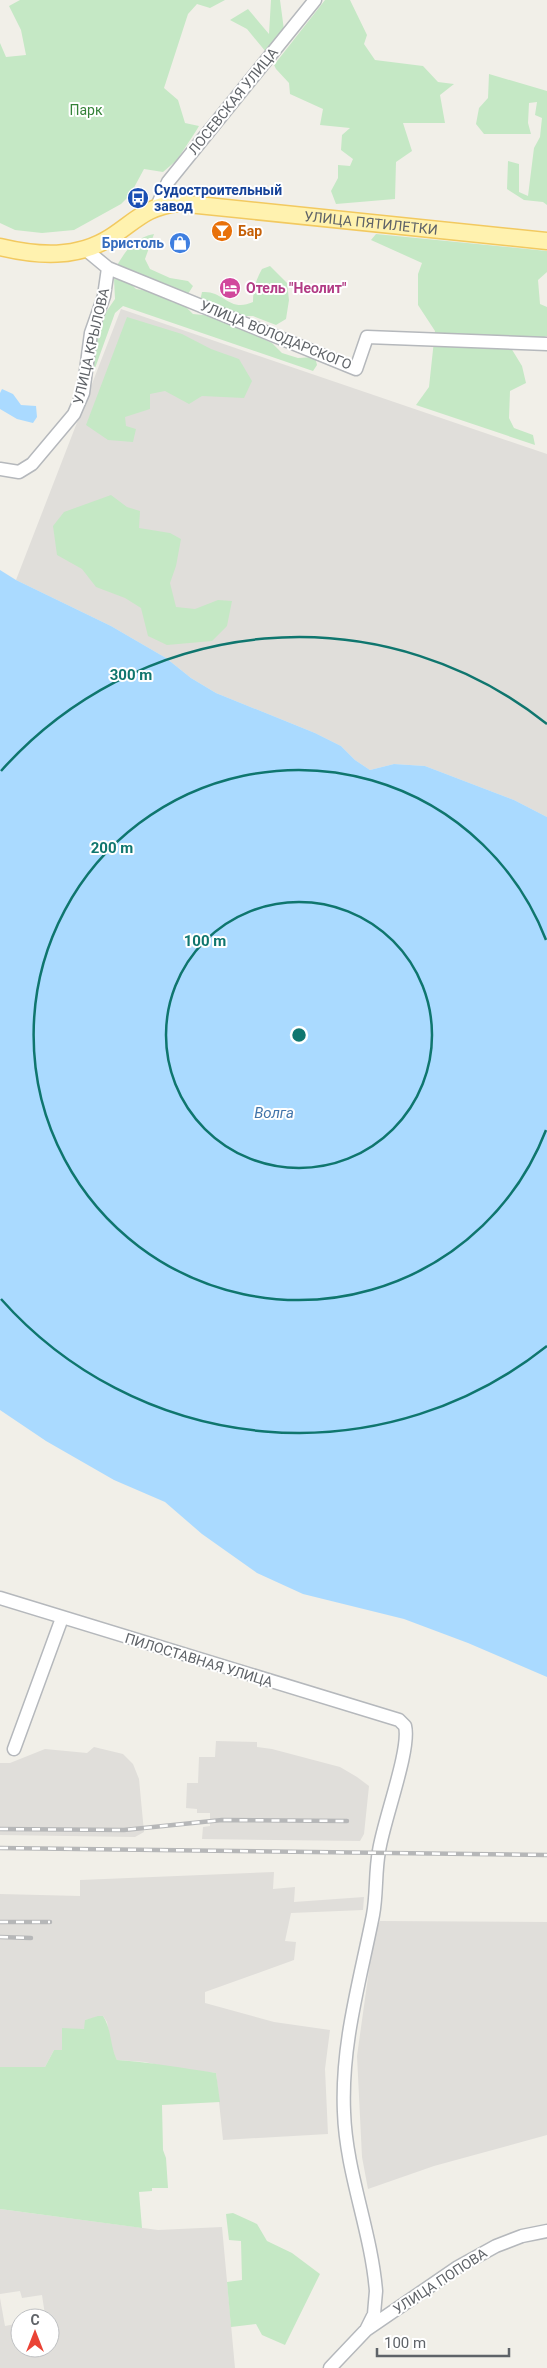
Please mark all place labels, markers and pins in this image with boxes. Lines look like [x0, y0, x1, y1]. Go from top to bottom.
place label: Судостроительный завод [154, 182, 282, 214]
bus stop icon: Судостроительный завод [126, 186, 150, 210]
bar icon: Бар [210, 219, 234, 243]
place label: Бар [238, 223, 262, 239]
shop icon: Бристоль [168, 231, 192, 255]
place label: Бристоль [102, 235, 164, 251]
hotel icon: Отель "Неолит" [218, 276, 242, 300]
place label: Отель "Неолит" [246, 280, 347, 296]
centre of rings [290, 1026, 308, 1044]

